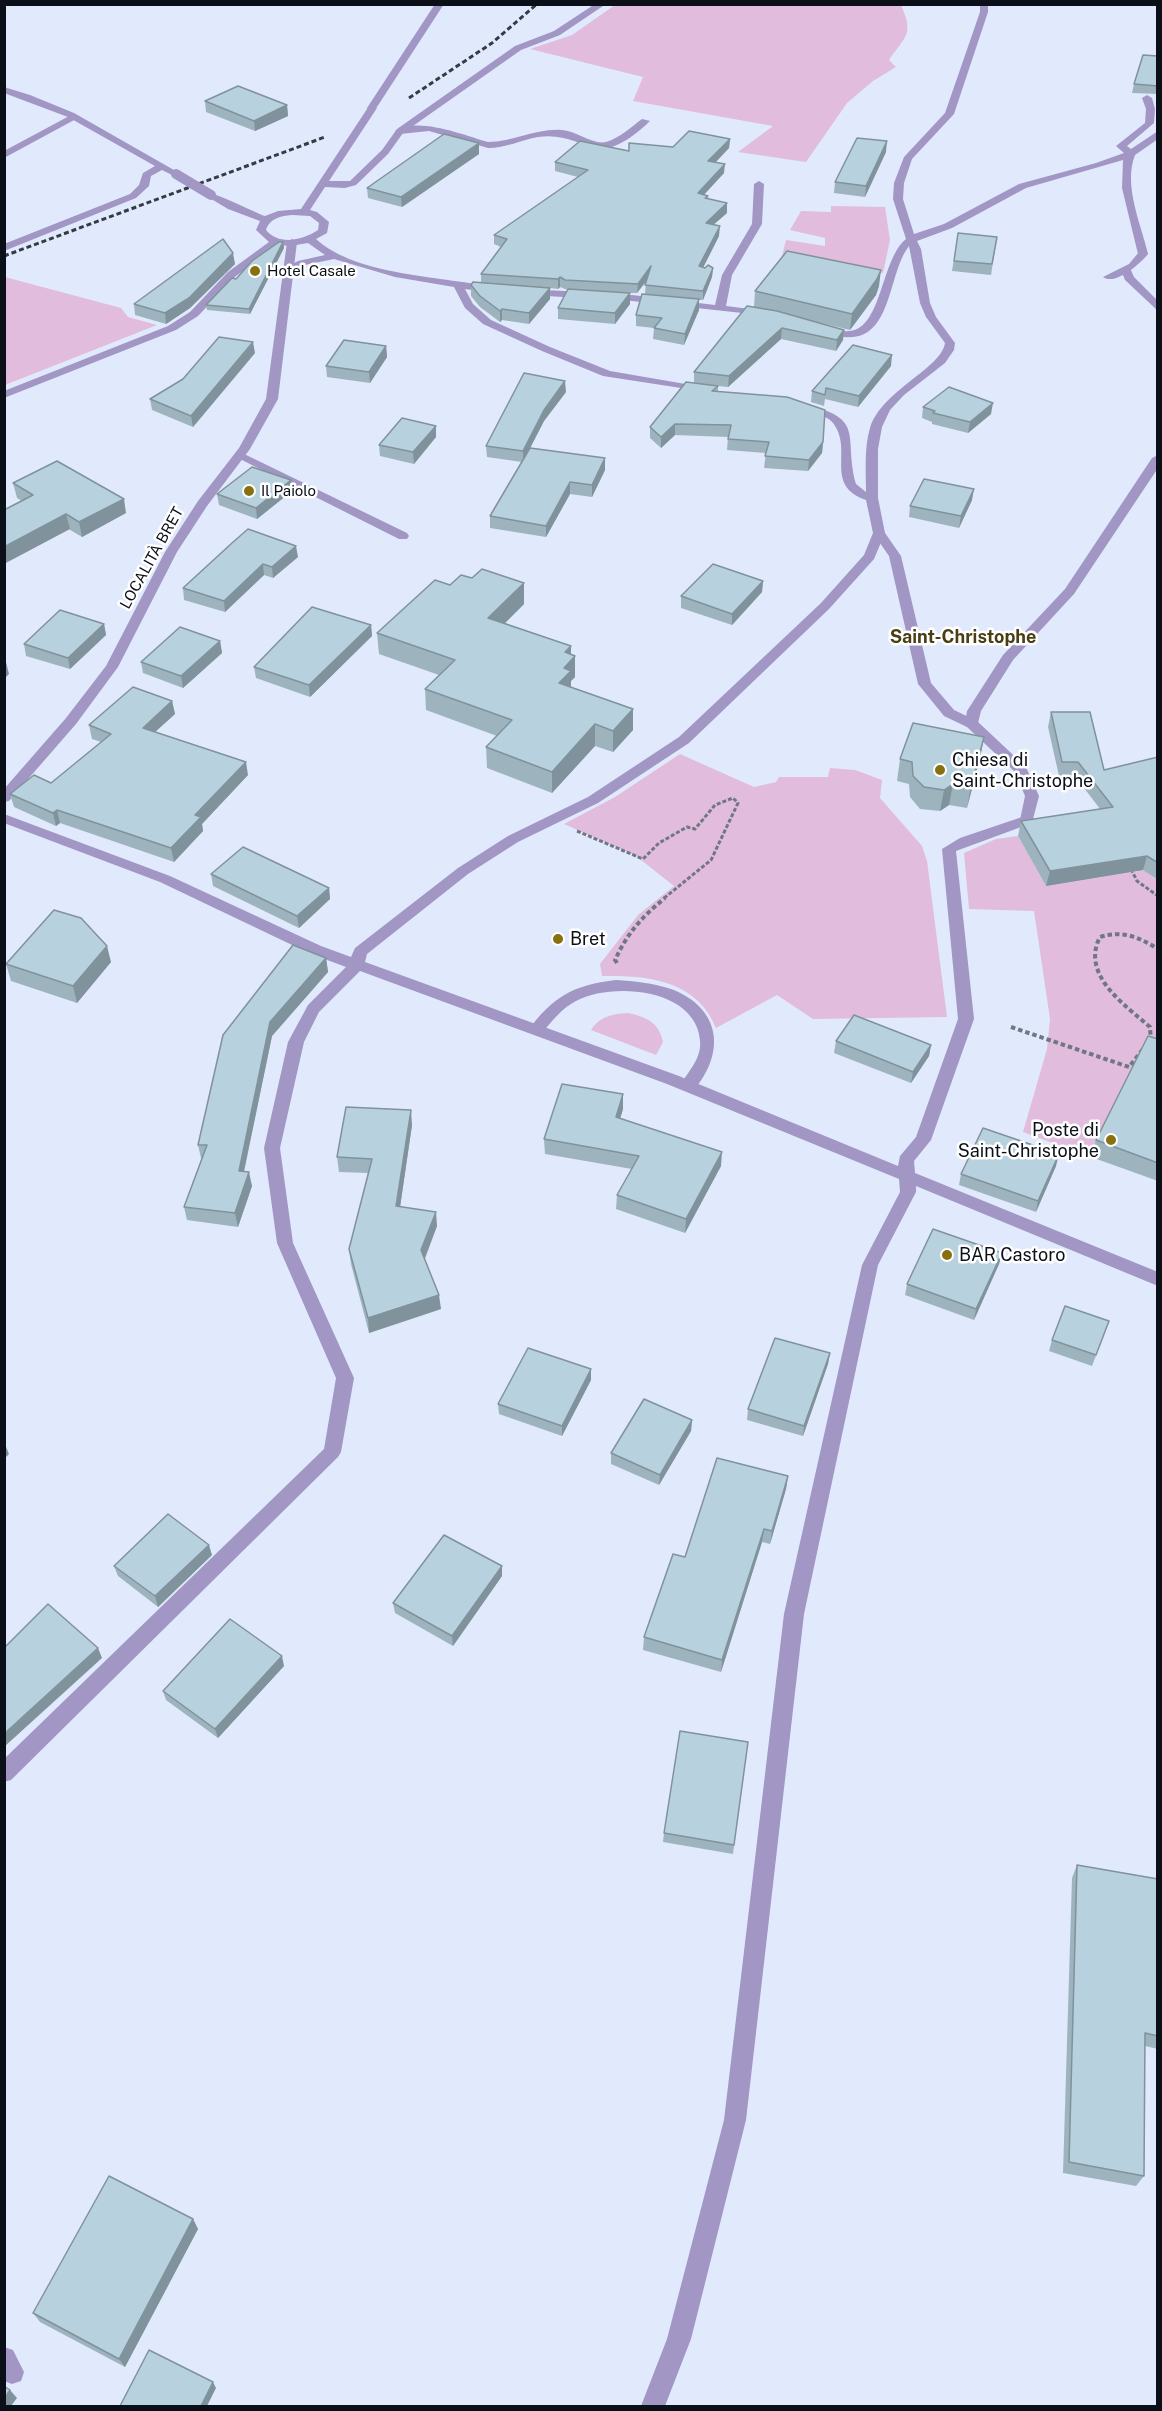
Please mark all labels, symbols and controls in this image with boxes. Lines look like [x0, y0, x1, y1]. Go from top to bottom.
place label: Hotel Casale [267, 262, 356, 280]
marker: Hotel Casale [248, 264, 262, 278]
place label: Il Paiolo [261, 482, 316, 500]
marker: Il Paiolo [242, 484, 256, 498]
street label: LOCALITÀ BRET [117, 504, 187, 612]
district label: Saint-Christophe [890, 626, 1036, 648]
place label: Chiesa di Saint-Christophe [952, 749, 1093, 792]
marker: Chiesa di Saint-Christophe [933, 763, 947, 777]
place label: Bret [570, 928, 606, 950]
marker: Bret [551, 932, 565, 946]
place label: Poste di Saint-Christophe [958, 1119, 1099, 1162]
marker: Poste di Saint-Christophe [1104, 1133, 1118, 1147]
place label: BAR Castoro [959, 1244, 1065, 1266]
marker: BAR Castoro [940, 1248, 954, 1262]

